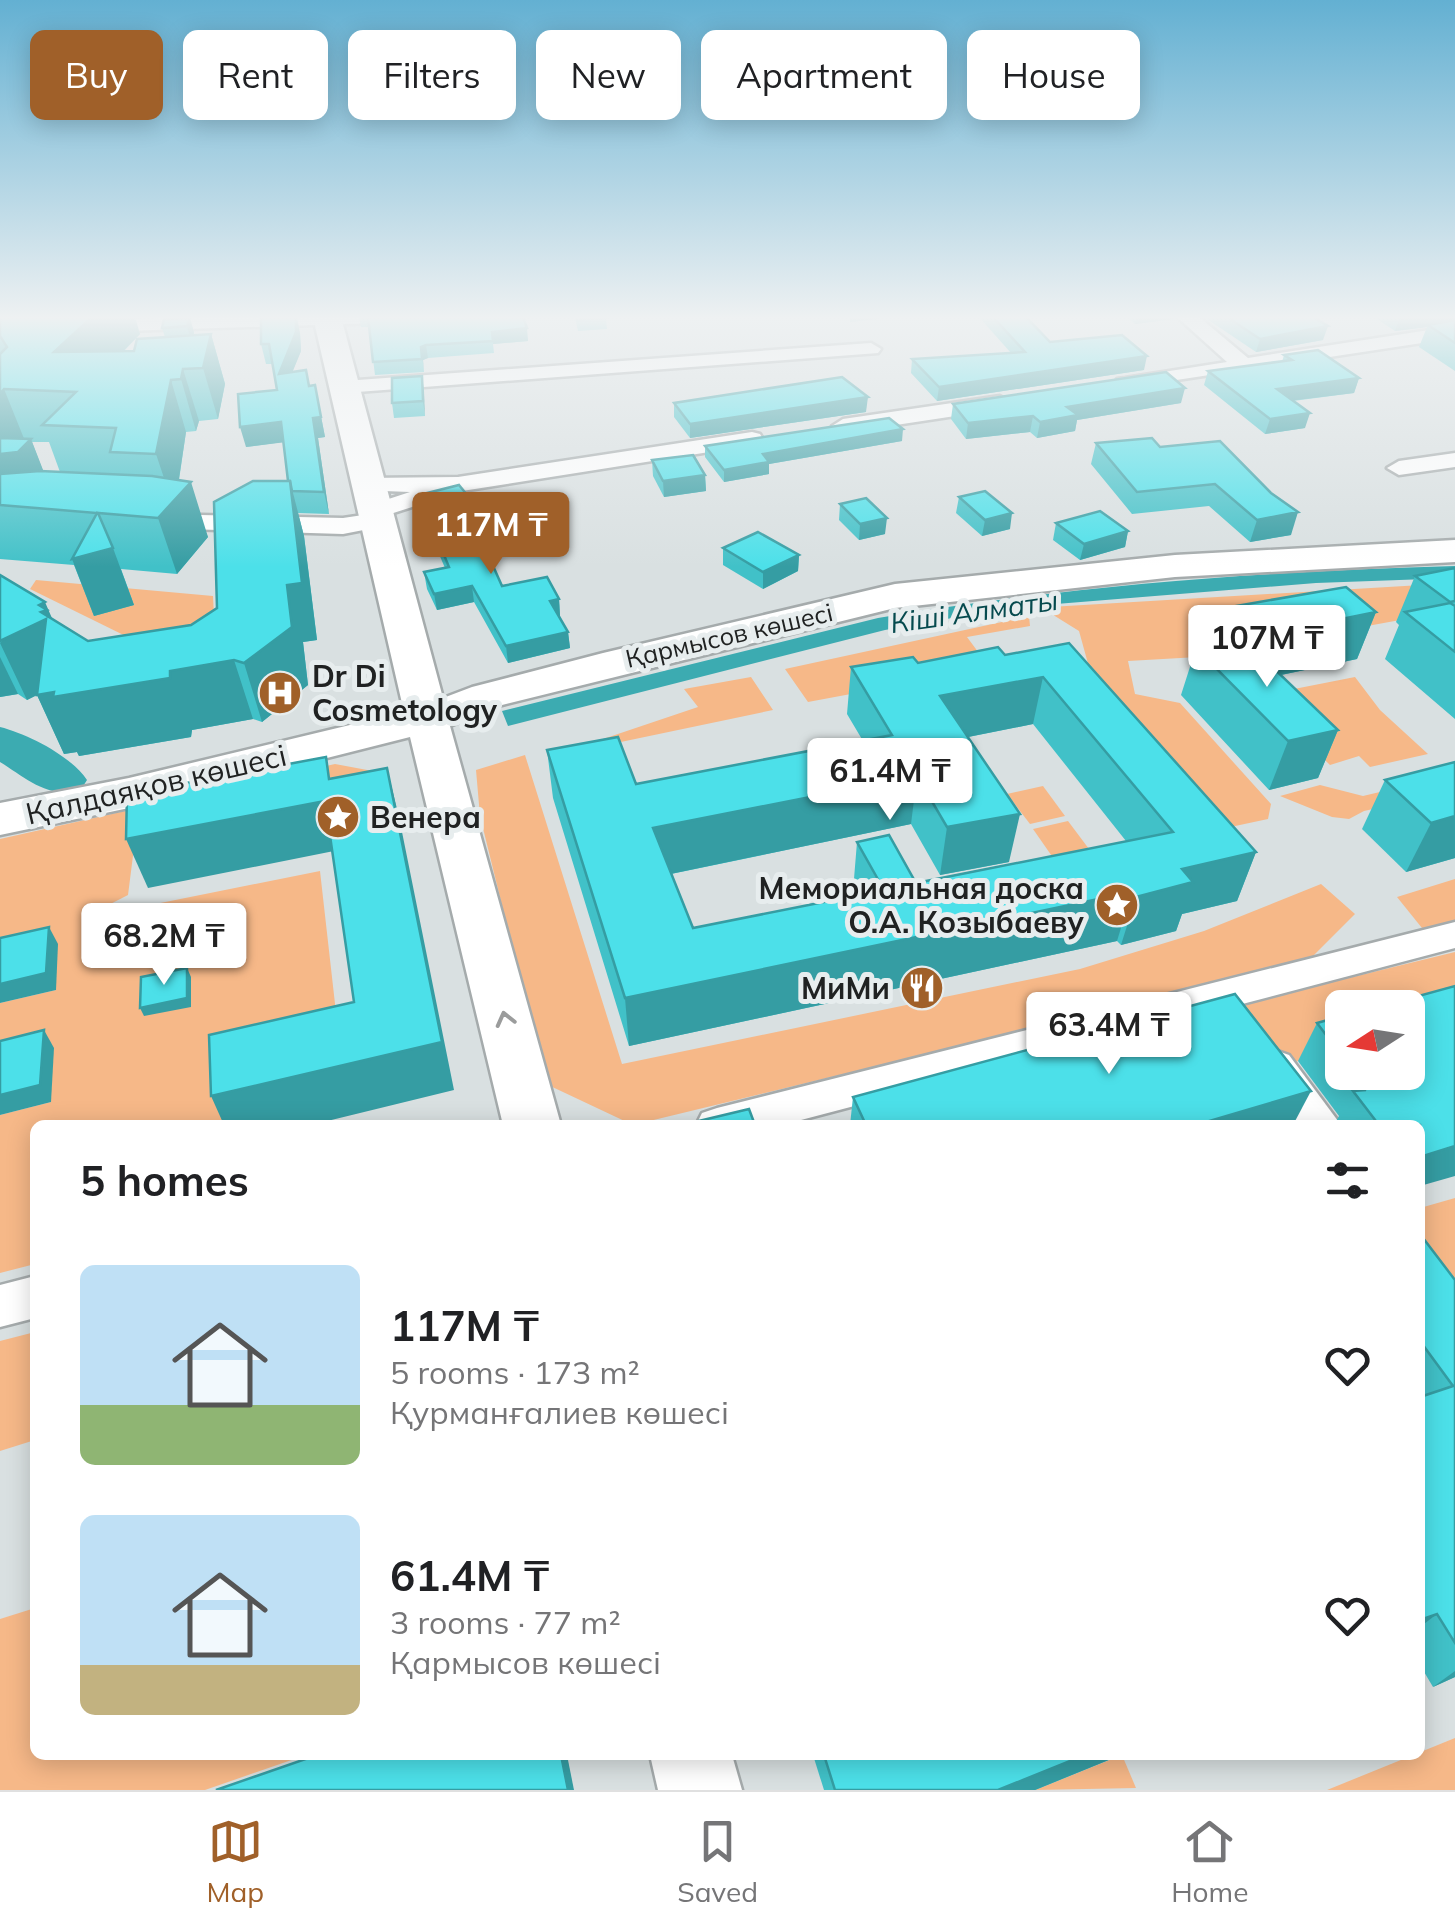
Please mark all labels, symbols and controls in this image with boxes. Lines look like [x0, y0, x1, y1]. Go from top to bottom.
chip: Buy [30, 30, 163, 120]
chip: Rent [183, 30, 328, 120]
chip: Filters [348, 30, 516, 120]
chip: New [536, 30, 681, 120]
chip: Apartment [701, 30, 947, 120]
chip: House [967, 30, 1140, 120]
pin: 117M ₸ [410, 492, 572, 577]
text: 117M ₸ [434, 504, 548, 544]
water label: Кіші Алматы [888, 582, 1060, 640]
street label: Қармысов көшесі [622, 596, 836, 674]
pin: 107M ₸ [1186, 605, 1348, 690]
text: 107M ₸ [1210, 617, 1324, 657]
place label: Dr Di Cosmetology [312, 657, 498, 729]
hospital icon: Dr Di Cosmetology [257, 670, 303, 716]
street label: Қалдаяқов көшесі [22, 736, 290, 832]
pin: 61.4M ₸ [798, 738, 982, 823]
text: 61.4M ₸ [829, 750, 951, 790]
place icon: Венера [315, 794, 361, 840]
place label: Венера [370, 798, 481, 836]
place label: Мемориальная доска О.А. Козыбаеву [759, 869, 1084, 941]
place icon: Мемориальная доска О.А. Козыбаеву [1094, 882, 1140, 928]
pin: 68.2M ₸ [72, 903, 256, 988]
text: 68.2M ₸ [103, 915, 225, 955]
restaurant icon: МиМи [899, 965, 945, 1011]
place label: МиМи [801, 969, 890, 1007]
north arrow [1325, 990, 1425, 1090]
map controls [1325, 990, 1425, 1090]
pin: 63.4M ₸ [1017, 992, 1201, 1077]
text: 63.4M ₸ [1048, 1004, 1170, 1044]
one-way arrow [496, 1011, 517, 1028]
icon: filters [1320, 1153, 1375, 1208]
text: 5 homes [80, 1154, 249, 1207]
text: 117M ₸ [390, 1299, 539, 1352]
icon: home [160, 1305, 280, 1425]
icon: heart [1320, 1338, 1375, 1393]
text: 5 rooms · 173 m² [390, 1352, 640, 1392]
text: Қурманғалиев көшесі [390, 1392, 729, 1432]
text: 61.4M ₸ [390, 1549, 549, 1602]
icon: home [160, 1555, 280, 1675]
icon: heart [1320, 1588, 1375, 1643]
text: 3 rooms · 77 m² [390, 1602, 621, 1642]
text: Қармысов көшесі [390, 1642, 661, 1682]
tab: Map [207, 1814, 264, 1909]
tab: Saved [677, 1814, 758, 1909]
tab: Home [1171, 1814, 1248, 1909]

